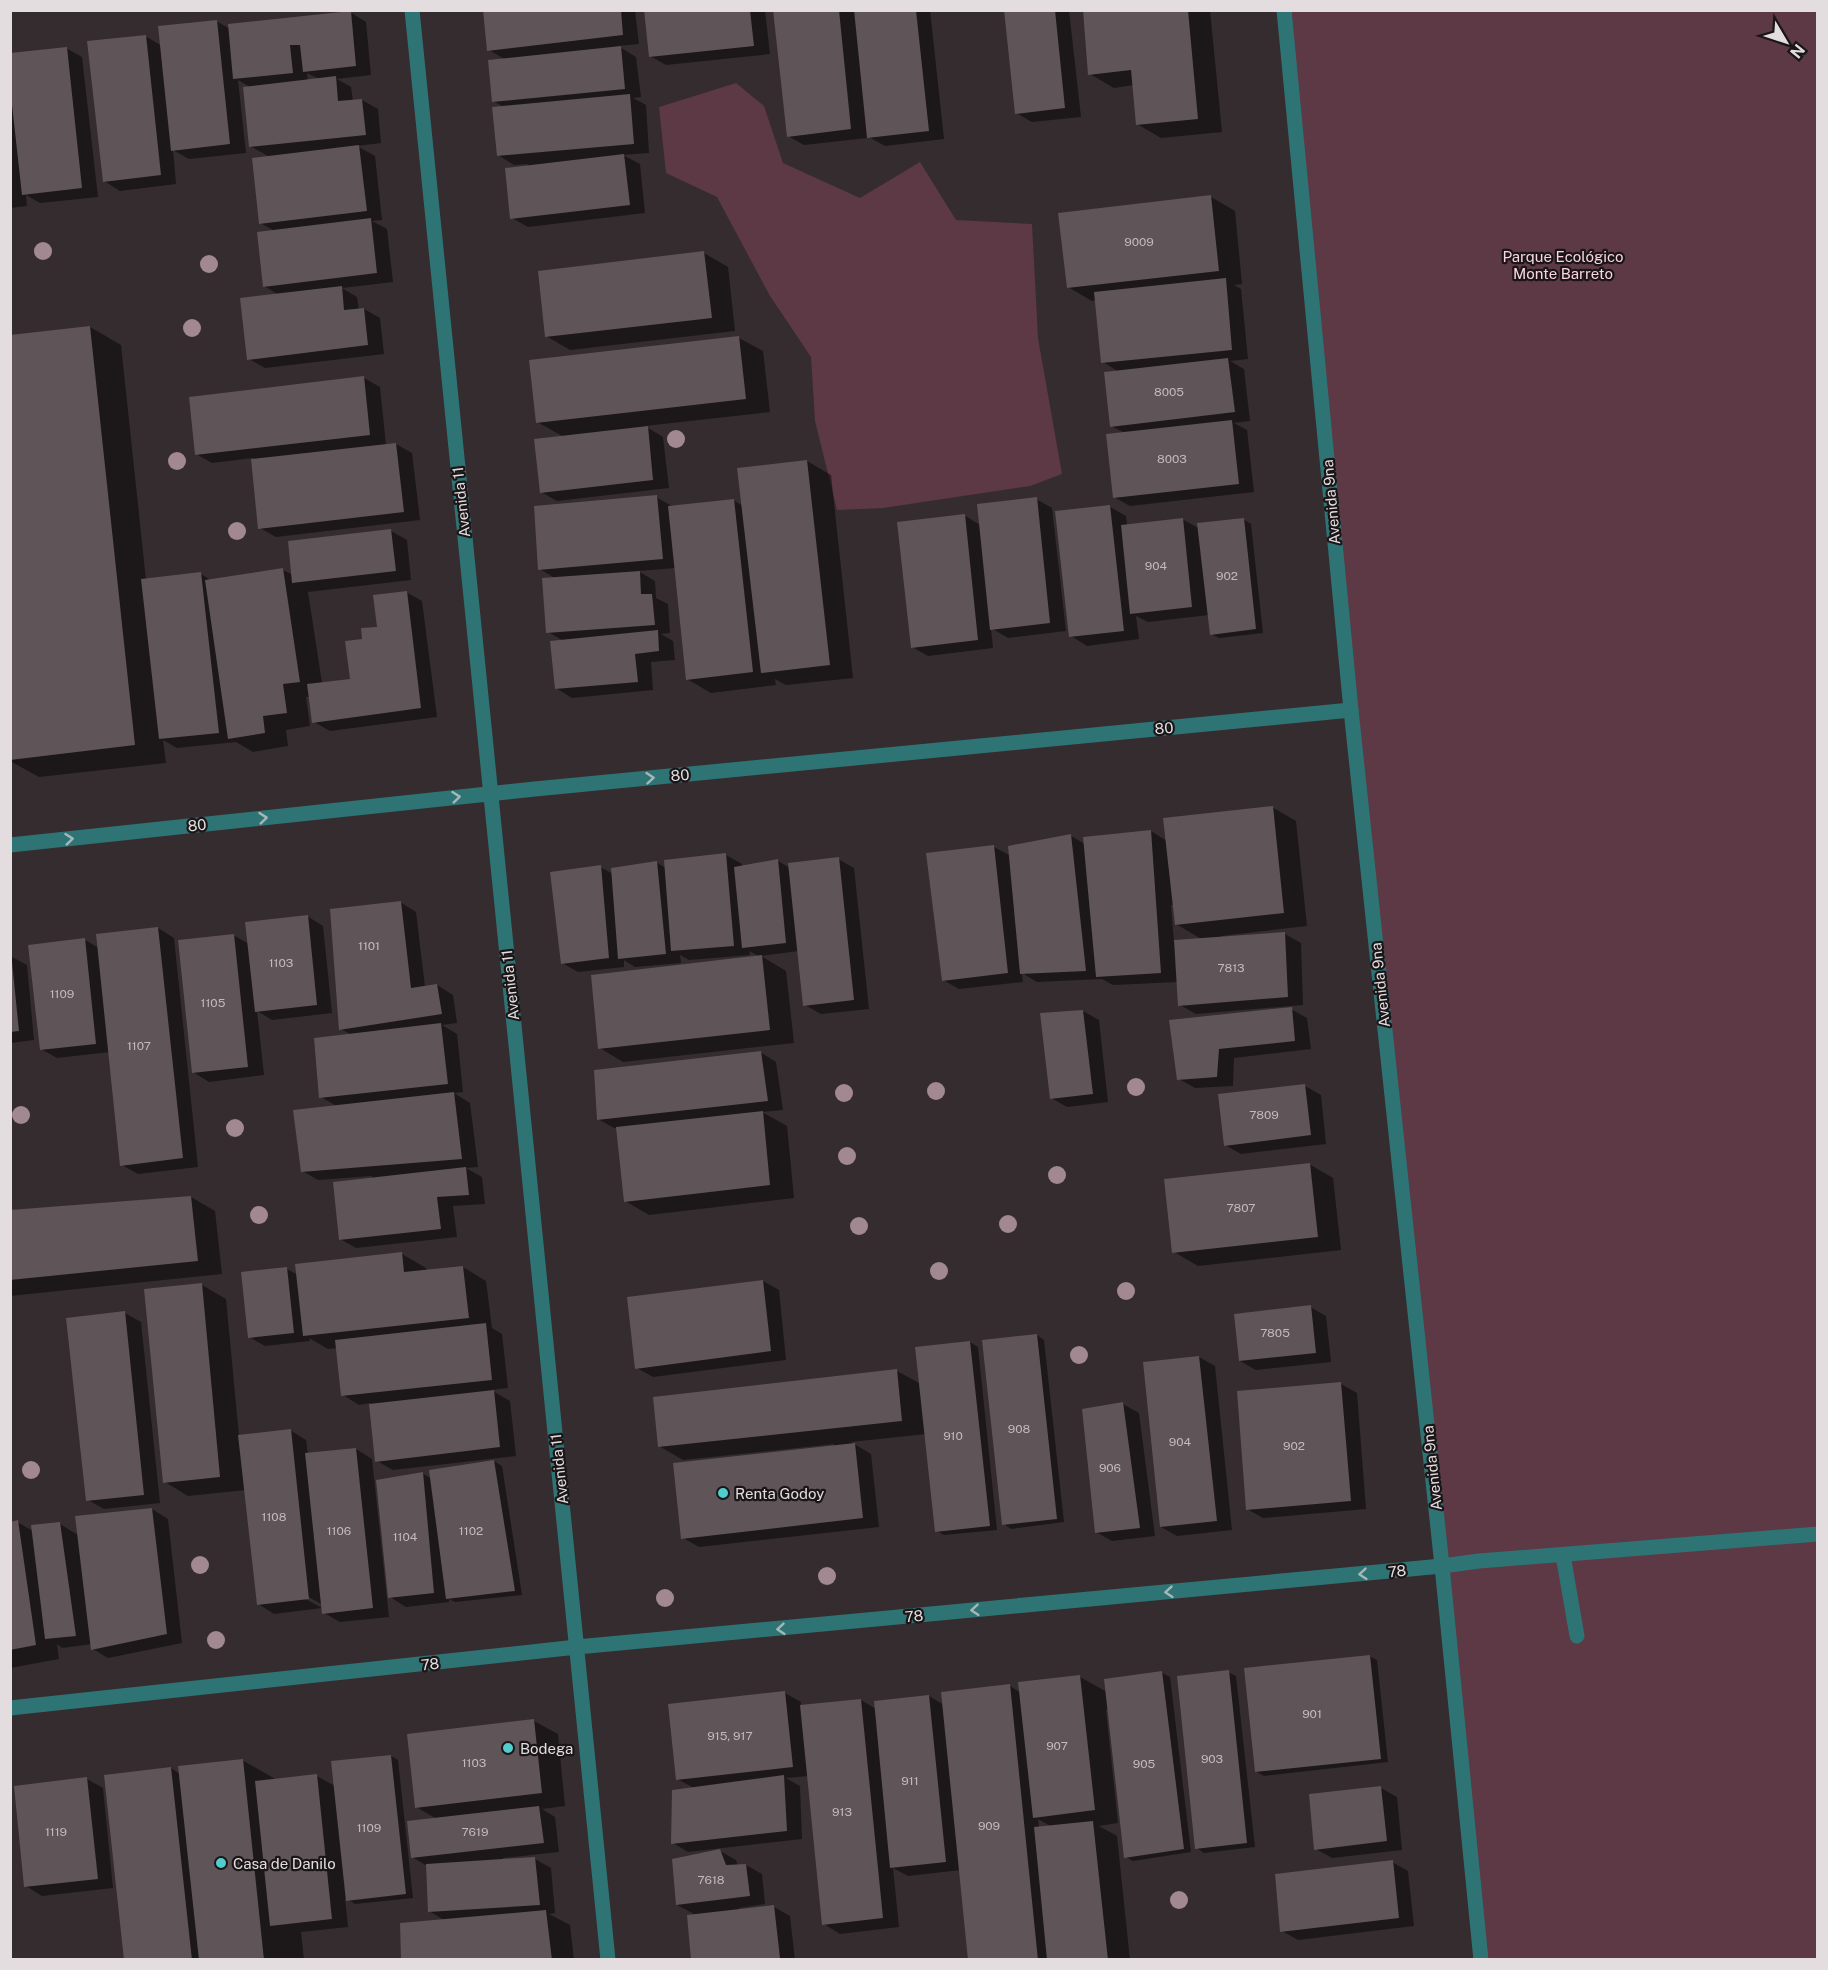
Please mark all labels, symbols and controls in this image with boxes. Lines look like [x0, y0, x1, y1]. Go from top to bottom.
north arrow [1756, 12, 1816, 72]
text: N [1786, 40, 1809, 62]
house number: 9009 [1124, 235, 1154, 249]
park label: Parque Ecológico Monte Barreto [1502, 248, 1624, 282]
house number: 8005 [1154, 385, 1184, 399]
house number: 8003 [1157, 452, 1187, 466]
street label: Avenida 9na [1319, 459, 1343, 545]
street label: Avenida 11 [449, 466, 473, 538]
house number: 904 [1145, 559, 1168, 573]
house number: 902 [1216, 569, 1238, 583]
street label: 80 [1154, 719, 1174, 737]
street label: 80 [670, 766, 690, 784]
one-way arrow [646, 772, 655, 785]
one-way arrow [452, 791, 461, 804]
one-way arrow [258, 812, 267, 825]
street label: 80 [187, 816, 207, 834]
one-way arrow [64, 833, 73, 846]
house number: 1101 [358, 939, 380, 953]
street label: Avenida 9na [1367, 942, 1393, 1028]
street label: Avenida 11 [498, 949, 522, 1021]
house number: 1103 [269, 956, 293, 970]
house number: 7813 [1217, 961, 1245, 975]
house number: 1109 [50, 987, 74, 1001]
house number: 1105 [201, 996, 226, 1010]
house number: 1107 [127, 1039, 151, 1053]
house number: 7809 [1249, 1108, 1279, 1122]
house number: 7807 [1227, 1201, 1256, 1215]
house number: 7805 [1260, 1326, 1290, 1340]
house number: 908 [1008, 1422, 1030, 1436]
street label: Avenida 9na [1419, 1425, 1445, 1511]
house number: 910 [943, 1429, 963, 1443]
street label: Avenida 11 [547, 1433, 571, 1505]
house number: 904 [1169, 1435, 1192, 1449]
house number: 902 [1283, 1439, 1305, 1453]
house number: 906 [1099, 1461, 1121, 1475]
place label: Renta Godoy [735, 1485, 824, 1502]
marker: Renta Godoy [716, 1486, 730, 1500]
house number: 1108 [262, 1510, 287, 1524]
house number: 1106 [327, 1524, 351, 1538]
house number: 1102 [459, 1524, 483, 1538]
house number: 1104 [393, 1530, 418, 1544]
street label: 78 [1387, 1562, 1407, 1580]
one-way arrow [1359, 1567, 1368, 1580]
one-way arrow [1165, 1585, 1174, 1598]
one-way arrow [970, 1604, 979, 1617]
street label: 78 [904, 1607, 924, 1625]
one-way arrow [776, 1622, 785, 1635]
street label: 78 [420, 1655, 440, 1673]
house number: 901 [1302, 1707, 1322, 1721]
house number: 915, 917 [707, 1729, 753, 1743]
house number: 907 [1046, 1739, 1068, 1753]
place label: Bodega [520, 1740, 573, 1757]
marker: Bodega [501, 1741, 515, 1755]
house number: 903 [1201, 1752, 1223, 1766]
house number: 1103 [462, 1756, 486, 1770]
house number: 905 [1133, 1757, 1156, 1771]
house number: 911 [901, 1774, 919, 1788]
house number: 913 [832, 1805, 852, 1819]
house number: 909 [978, 1819, 1000, 1833]
house number: 1109 [357, 1821, 381, 1835]
house number: 1119 [45, 1825, 67, 1839]
house number: 7619 [462, 1825, 488, 1839]
place label: Casa de Danilo [233, 1855, 336, 1872]
marker: Casa de Danilo [214, 1856, 228, 1870]
house number: 7618 [697, 1873, 725, 1887]

